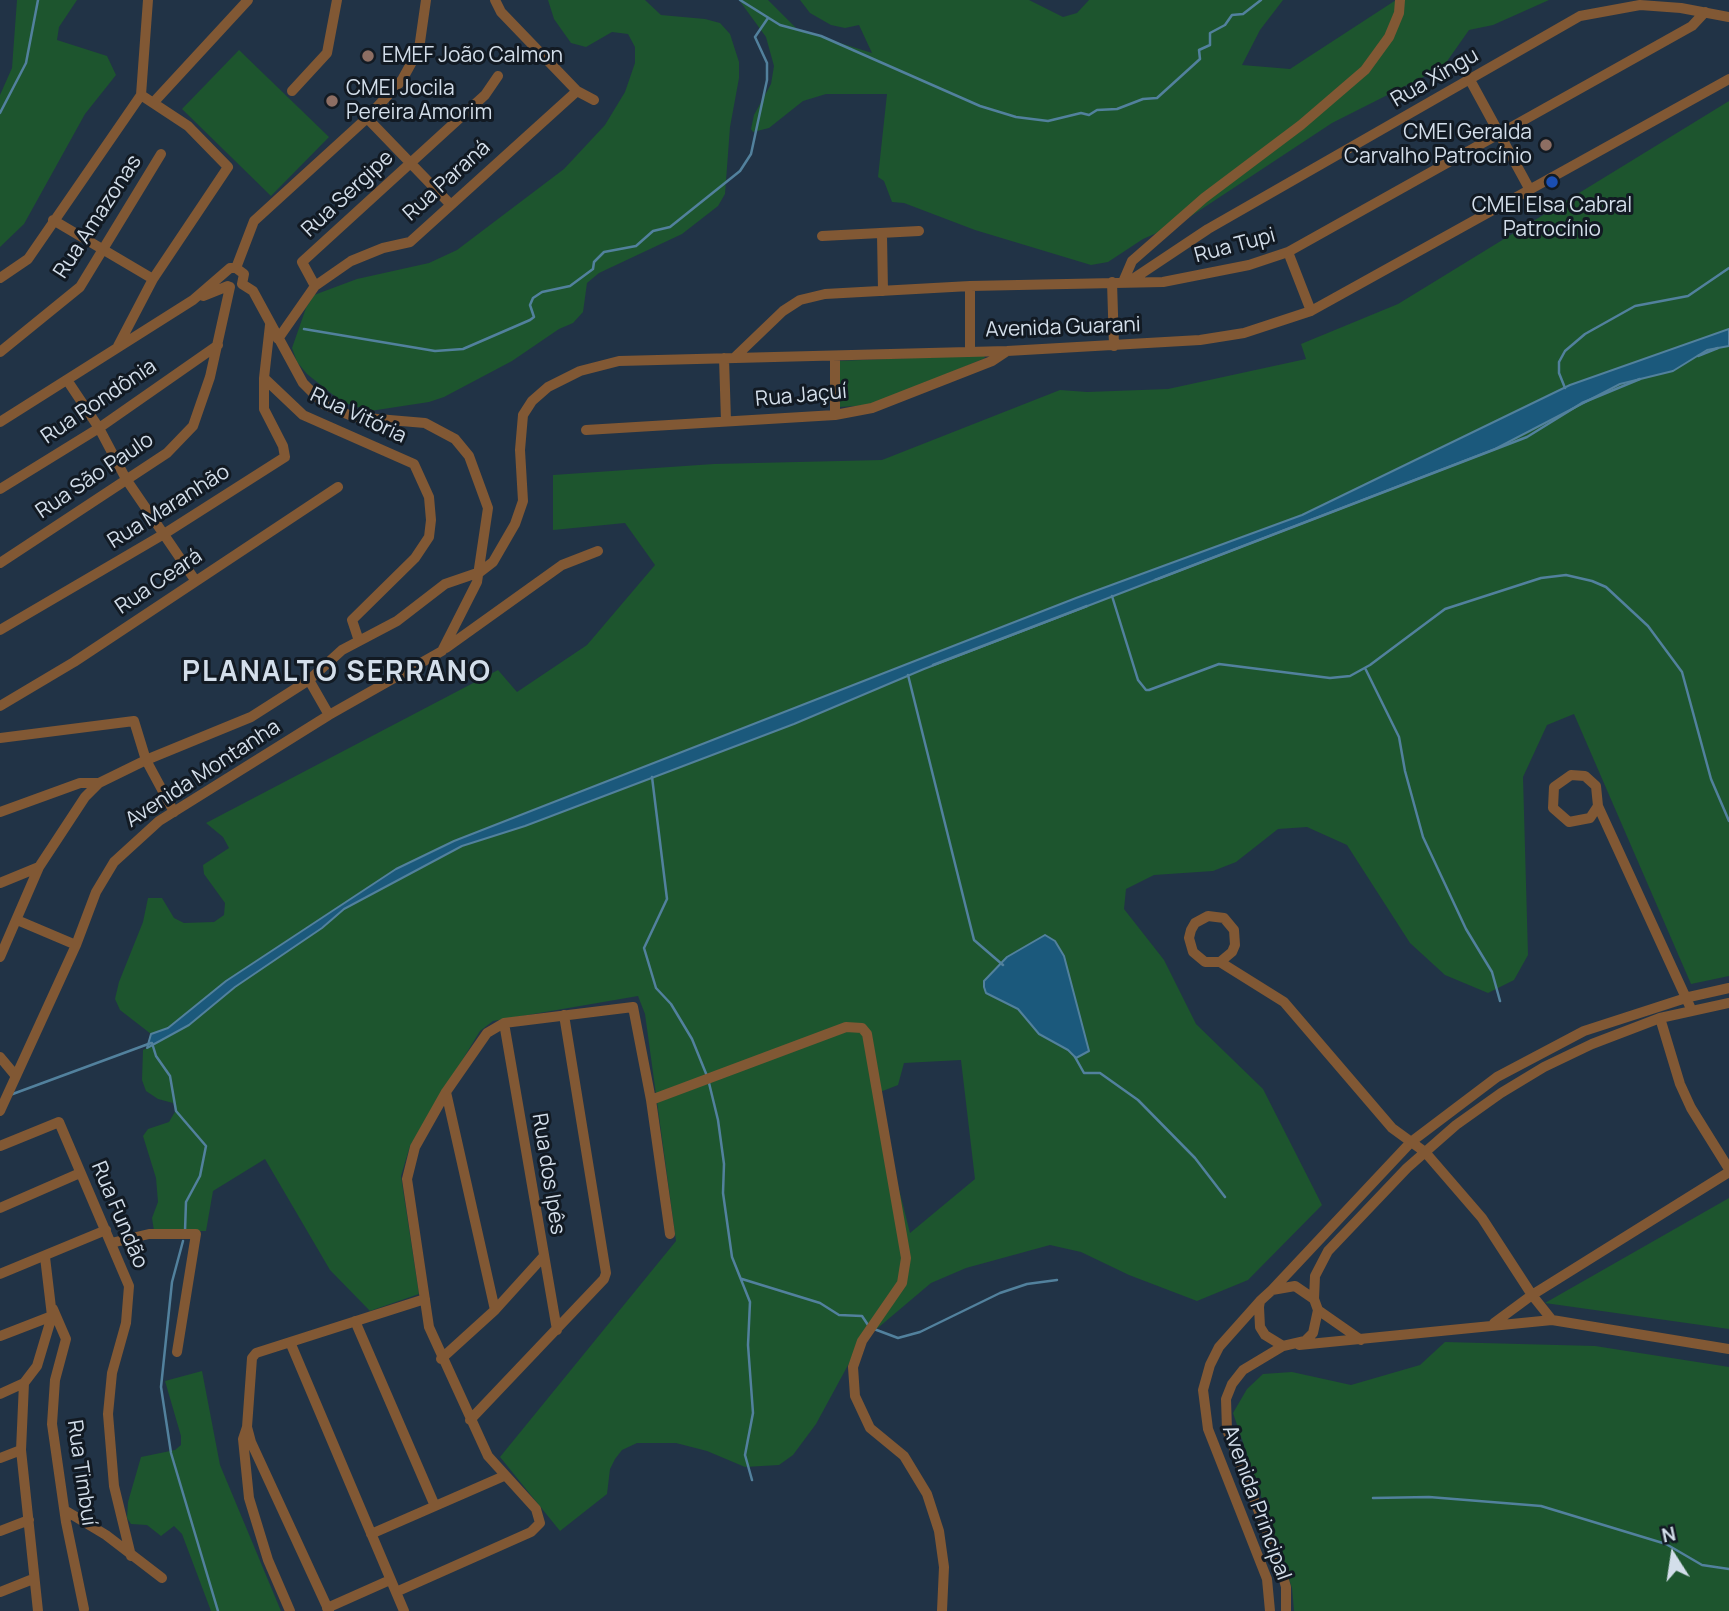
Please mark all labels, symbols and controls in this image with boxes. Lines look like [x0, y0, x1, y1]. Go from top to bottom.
place label: EMEF João Calmon [382, 43, 563, 69]
street label: Rua Xingu [1387, 43, 1483, 113]
marker: EMEF João Calmon [360, 48, 376, 64]
place label: CMEI Jocila Pereira Amorim [346, 76, 492, 126]
marker: CMEI Jocila Pereira Amorim [324, 93, 340, 109]
place label: CMEI Geralda Carvalho Patrocínio [1344, 120, 1532, 170]
street label: Rua Paraná [398, 135, 496, 227]
marker: CMEI Geralda Carvalho Patrocínio [1538, 137, 1554, 153]
street label: Rua Sergipe [297, 145, 399, 243]
street label: Rua Amazonas [49, 150, 147, 284]
marker: CMEI Elsa Cabral Patrocínio [1544, 174, 1560, 190]
place label: CMEI Elsa Cabral Patrocínio [1472, 193, 1632, 243]
street label: Rua Tupi [1192, 223, 1278, 269]
street label: Avenida Guarani [985, 313, 1141, 343]
street label: Rua Rondônia [37, 354, 161, 450]
street label: Rua Jaçuí [754, 379, 848, 413]
street label: Rua Vitória [306, 383, 410, 449]
street label: Rua São Paulo [31, 427, 159, 525]
street label: Rua Maranhão [103, 460, 235, 554]
street label: Rua Ceará [111, 544, 207, 620]
district label: PLANALTO SERRANO [184, 656, 490, 690]
street label: Avenida Montanha [121, 715, 285, 833]
street label: Rua dos Ipês [526, 1112, 570, 1236]
street label: Rua Fundão [85, 1158, 153, 1272]
street label: Rua Timbuí [61, 1418, 101, 1528]
street label: Avenida Principal [1216, 1422, 1296, 1584]
north arrow [1638, 1520, 1708, 1590]
text: N [1659, 1520, 1678, 1549]

